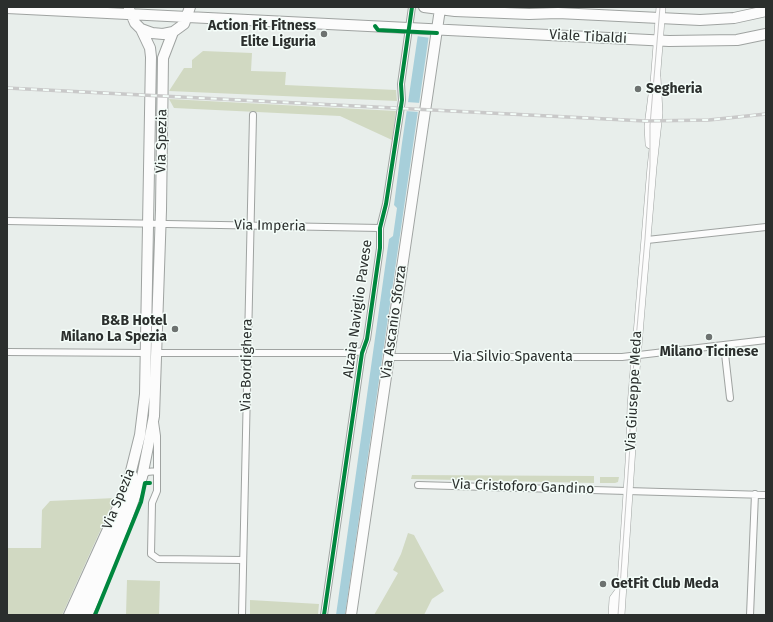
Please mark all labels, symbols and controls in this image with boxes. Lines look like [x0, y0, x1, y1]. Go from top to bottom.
place label: Action Fit Fitness Elite Liguria [208, 18, 316, 50]
street label: Viale Tibaldi [549, 27, 627, 47]
marker: Action Fit Fitness Elite Liguria [319, 29, 329, 39]
place label: Segheria [646, 81, 702, 97]
marker: Segheria [633, 84, 643, 94]
street label: Via Spezia [153, 109, 171, 173]
street label: Via Imperia [234, 217, 306, 235]
street label: Alzaia Naviglio Pavese [340, 239, 376, 379]
street label: Via Ascanio Sforza [378, 264, 410, 380]
place label: B&B Hotel Milano La Spezia [61, 313, 167, 346]
street label: Via Bordighera [238, 319, 256, 411]
marker: B&B Hotel Milano La Spezia [170, 324, 180, 334]
street label: Via Giuseppe Meda [622, 330, 646, 452]
marker: Milano Ticinese [704, 332, 714, 342]
place label: Milano Ticinese [660, 344, 758, 360]
street label: Via Silvio Spaventa [453, 349, 573, 365]
street label: Via Spezia [99, 466, 139, 532]
street label: Via Cristoforo Gandino [451, 476, 595, 498]
place label: GetFit Club Meda [611, 576, 719, 592]
marker: GetFit Club Meda [598, 579, 608, 589]

